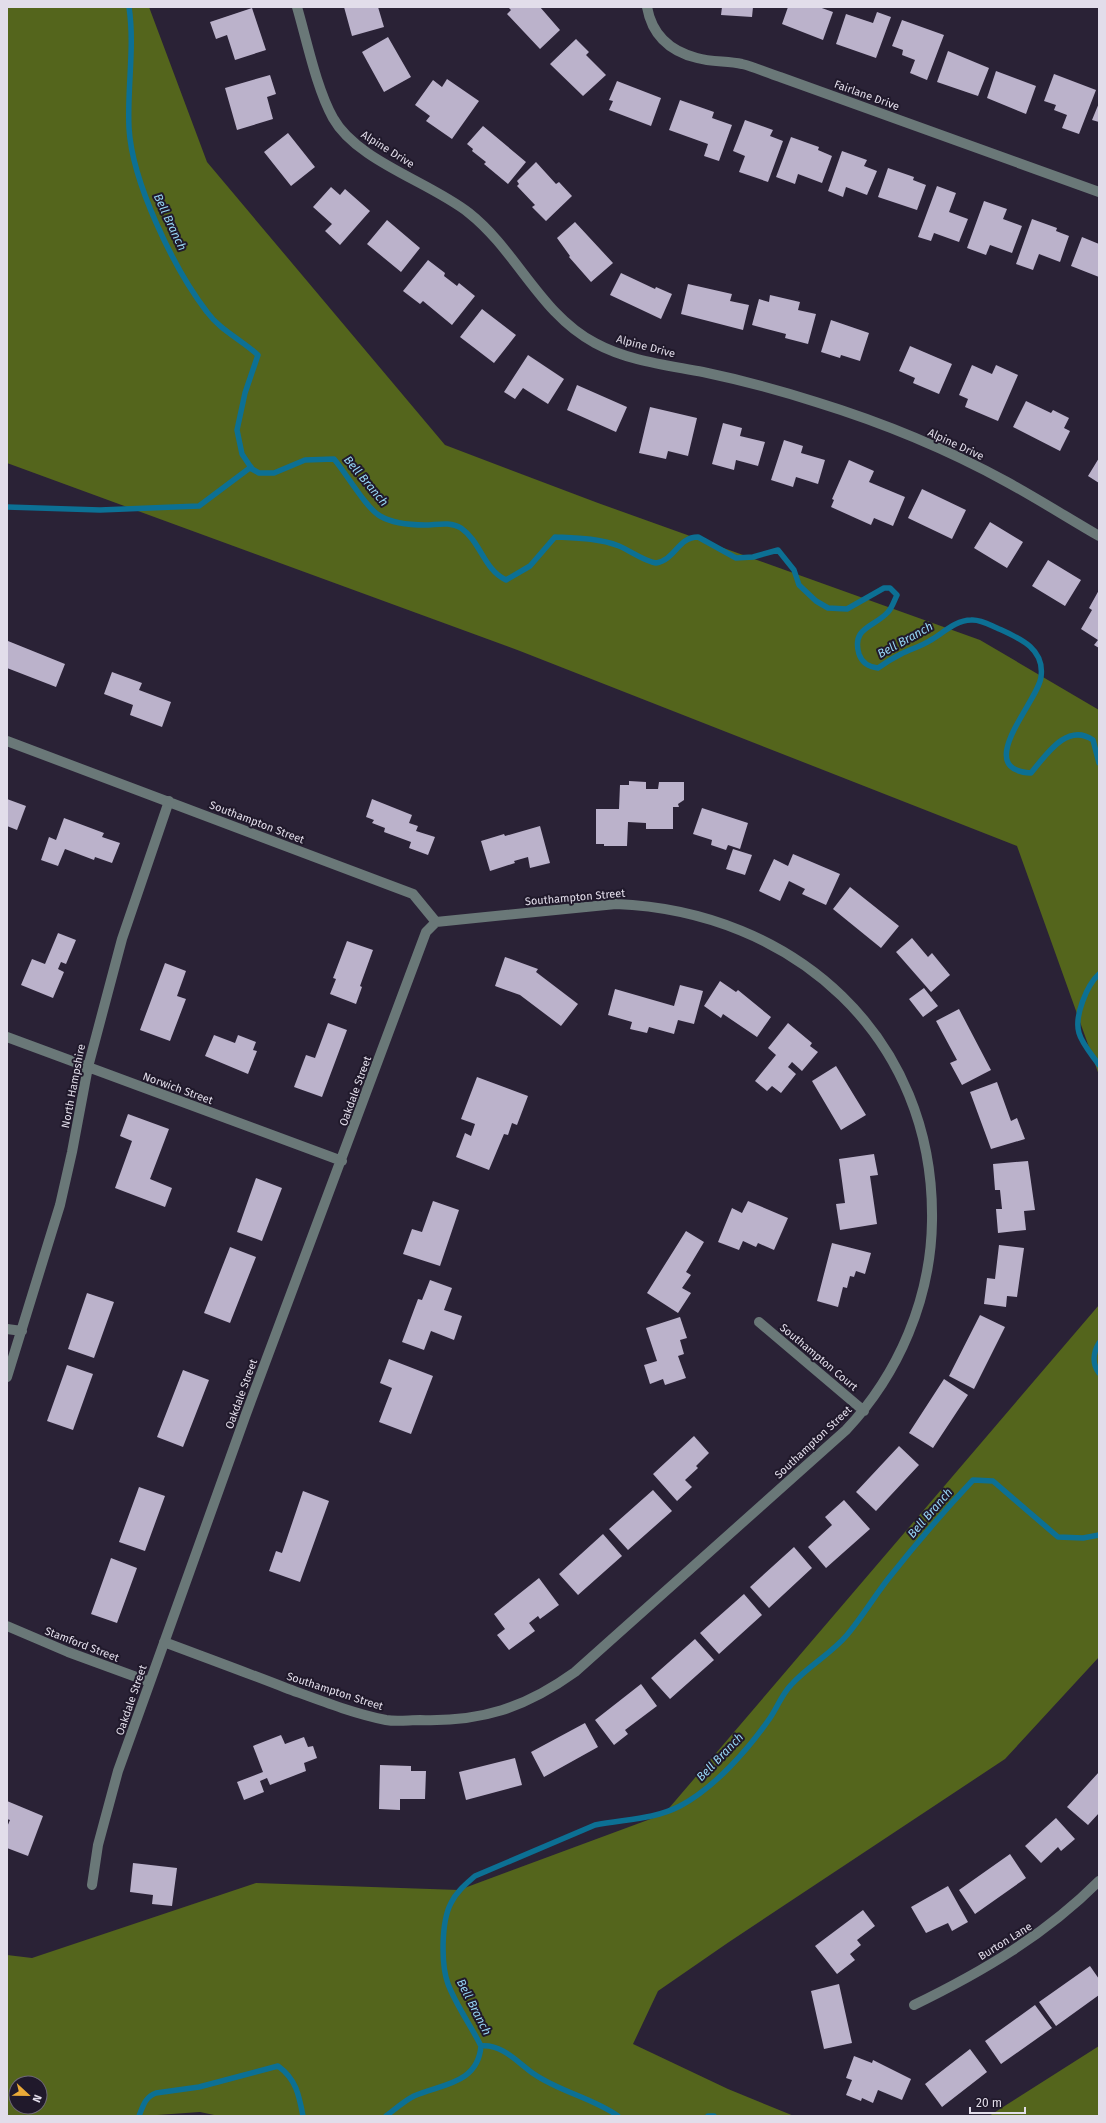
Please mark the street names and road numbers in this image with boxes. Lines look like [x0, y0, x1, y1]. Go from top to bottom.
street label: Fairlane Drive [832, 78, 901, 113]
street label: Alpine Drive [359, 128, 417, 171]
street label: Alpine Drive [615, 332, 677, 361]
street label: Alpine Drive [926, 426, 986, 463]
street label: Southampton Street [208, 798, 306, 847]
street label: Southampton Street [524, 887, 626, 908]
street label: North Hampshire [59, 1043, 88, 1129]
street label: Oakdale Street [337, 1054, 374, 1128]
street label: Norwich Street [141, 1070, 215, 1107]
street label: Southampton Court [777, 1321, 860, 1394]
street label: Oakdale Street [223, 1357, 260, 1431]
street label: Southampton Street [772, 1403, 855, 1481]
street label: Stamford Street [43, 1624, 121, 1665]
street label: Oakdale Street [113, 1663, 150, 1737]
street label: Southampton Street [285, 1670, 385, 1713]
street label: Burton Lane [976, 1920, 1034, 1963]

